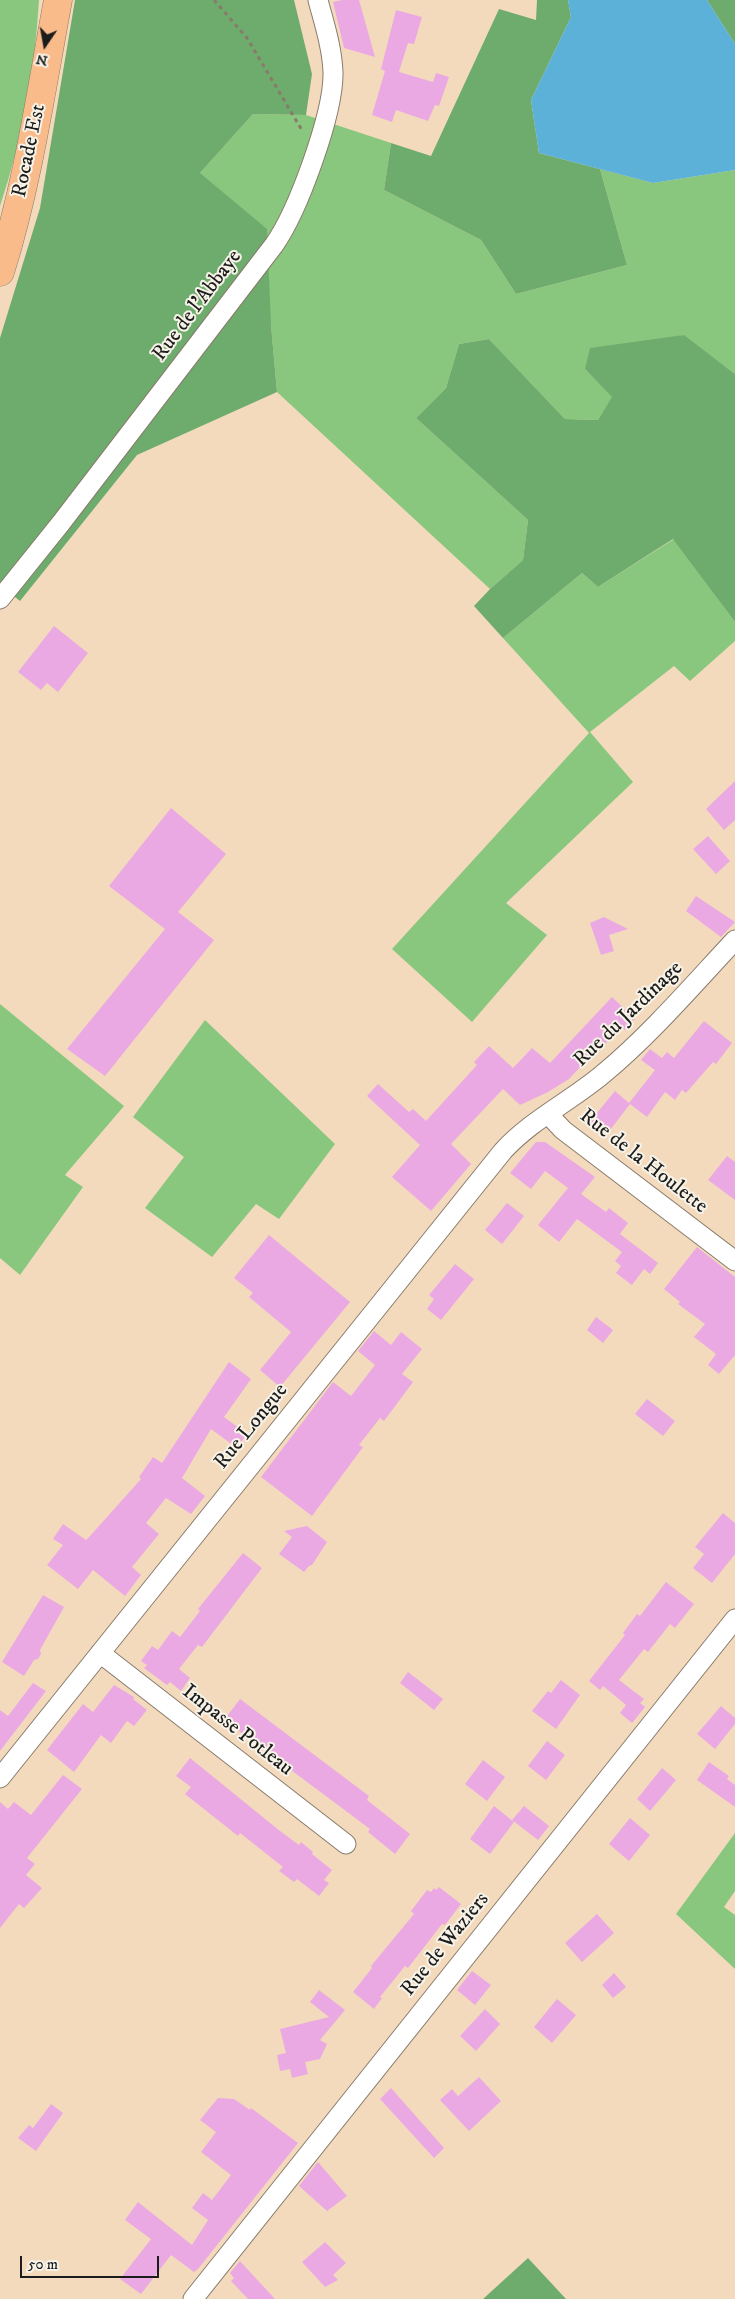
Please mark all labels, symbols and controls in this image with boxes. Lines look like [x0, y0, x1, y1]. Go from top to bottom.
north arrow [20, 20, 70, 70]
text: N [34, 50, 49, 70]
street label: Rocade Est [8, 102, 52, 200]
street label: Rue de l'Abbaye [148, 246, 248, 366]
street label: Rue du Jardinage [569, 957, 689, 1073]
street label: Rue de la Houlette [574, 1104, 712, 1220]
street label: Rue Longue [210, 1379, 294, 1475]
street label: Impasse Potleau [177, 1680, 297, 1782]
street label: Rue de Waziers [397, 1888, 495, 2002]
scale bar [22, 2246, 161, 2278]
text: 50 m [28, 2255, 58, 2274]

